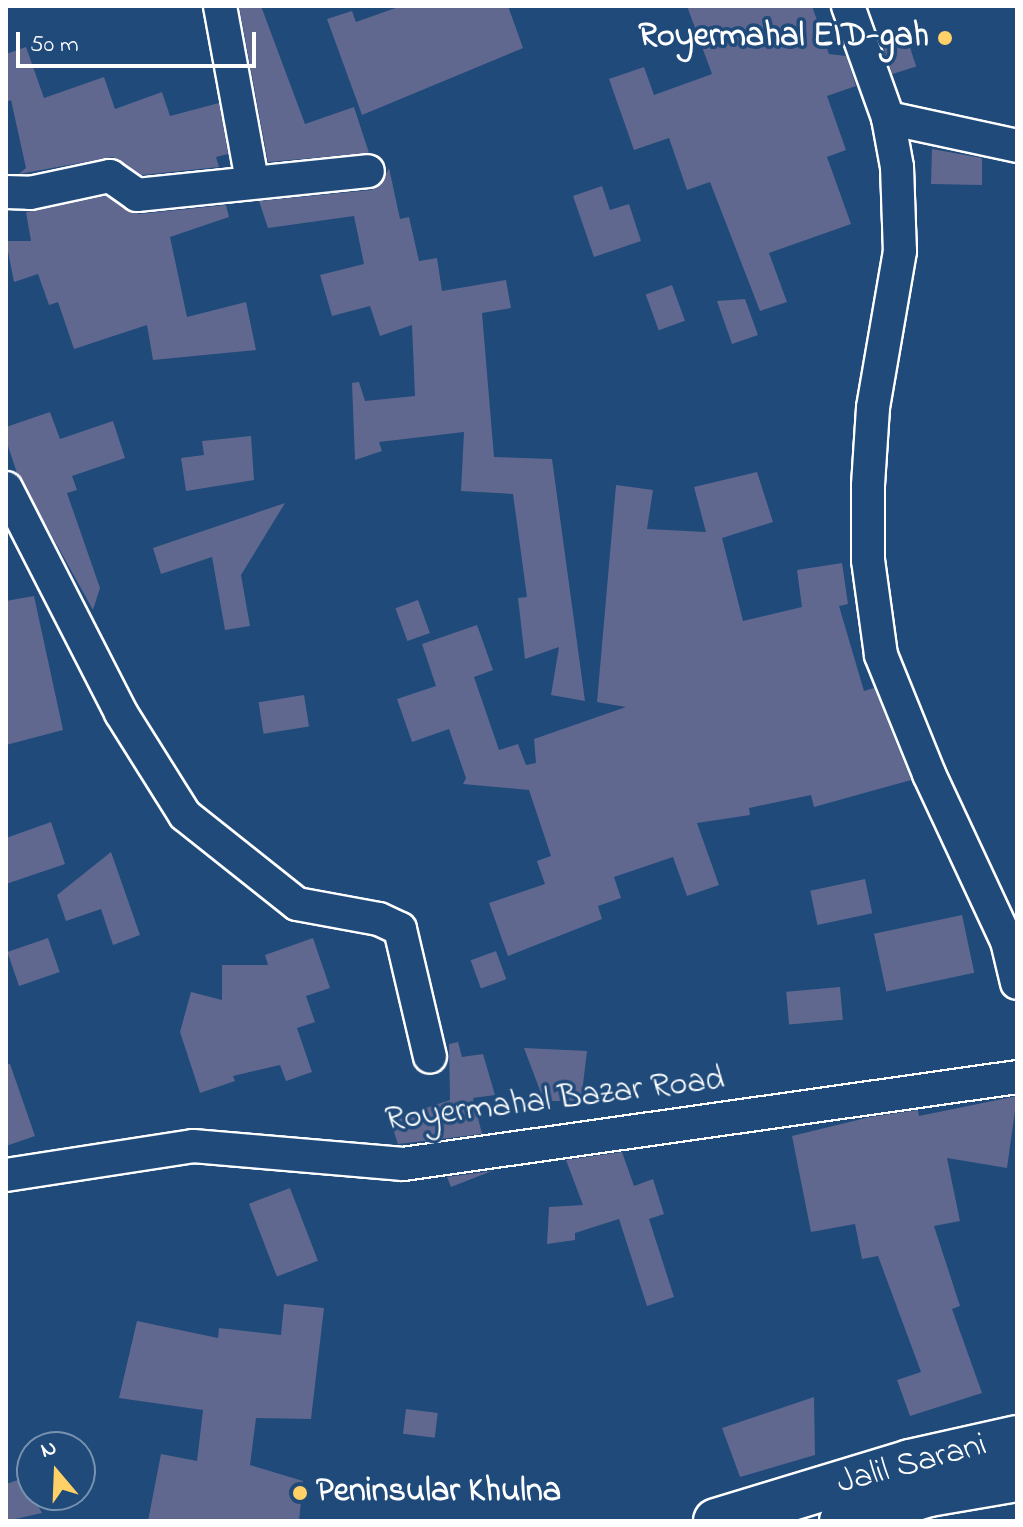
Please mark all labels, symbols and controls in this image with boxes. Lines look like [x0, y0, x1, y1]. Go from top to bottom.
scale bar [20, 16, 260, 66]
place label: Royermahal EID-gah [638, 18, 929, 58]
text: 50 m [30, 28, 79, 63]
marker: Royermahal EID-gah [936, 29, 954, 47]
street label: Royermahal Bazar Road [383, 1060, 727, 1142]
street label: Jalil Sarani [833, 1425, 991, 1505]
north arrow [16, 1431, 96, 1511]
text: N [37, 1433, 61, 1468]
place label: Peninsular Khulna [316, 1473, 561, 1513]
marker: Peninsular Khulna [291, 1484, 309, 1502]

